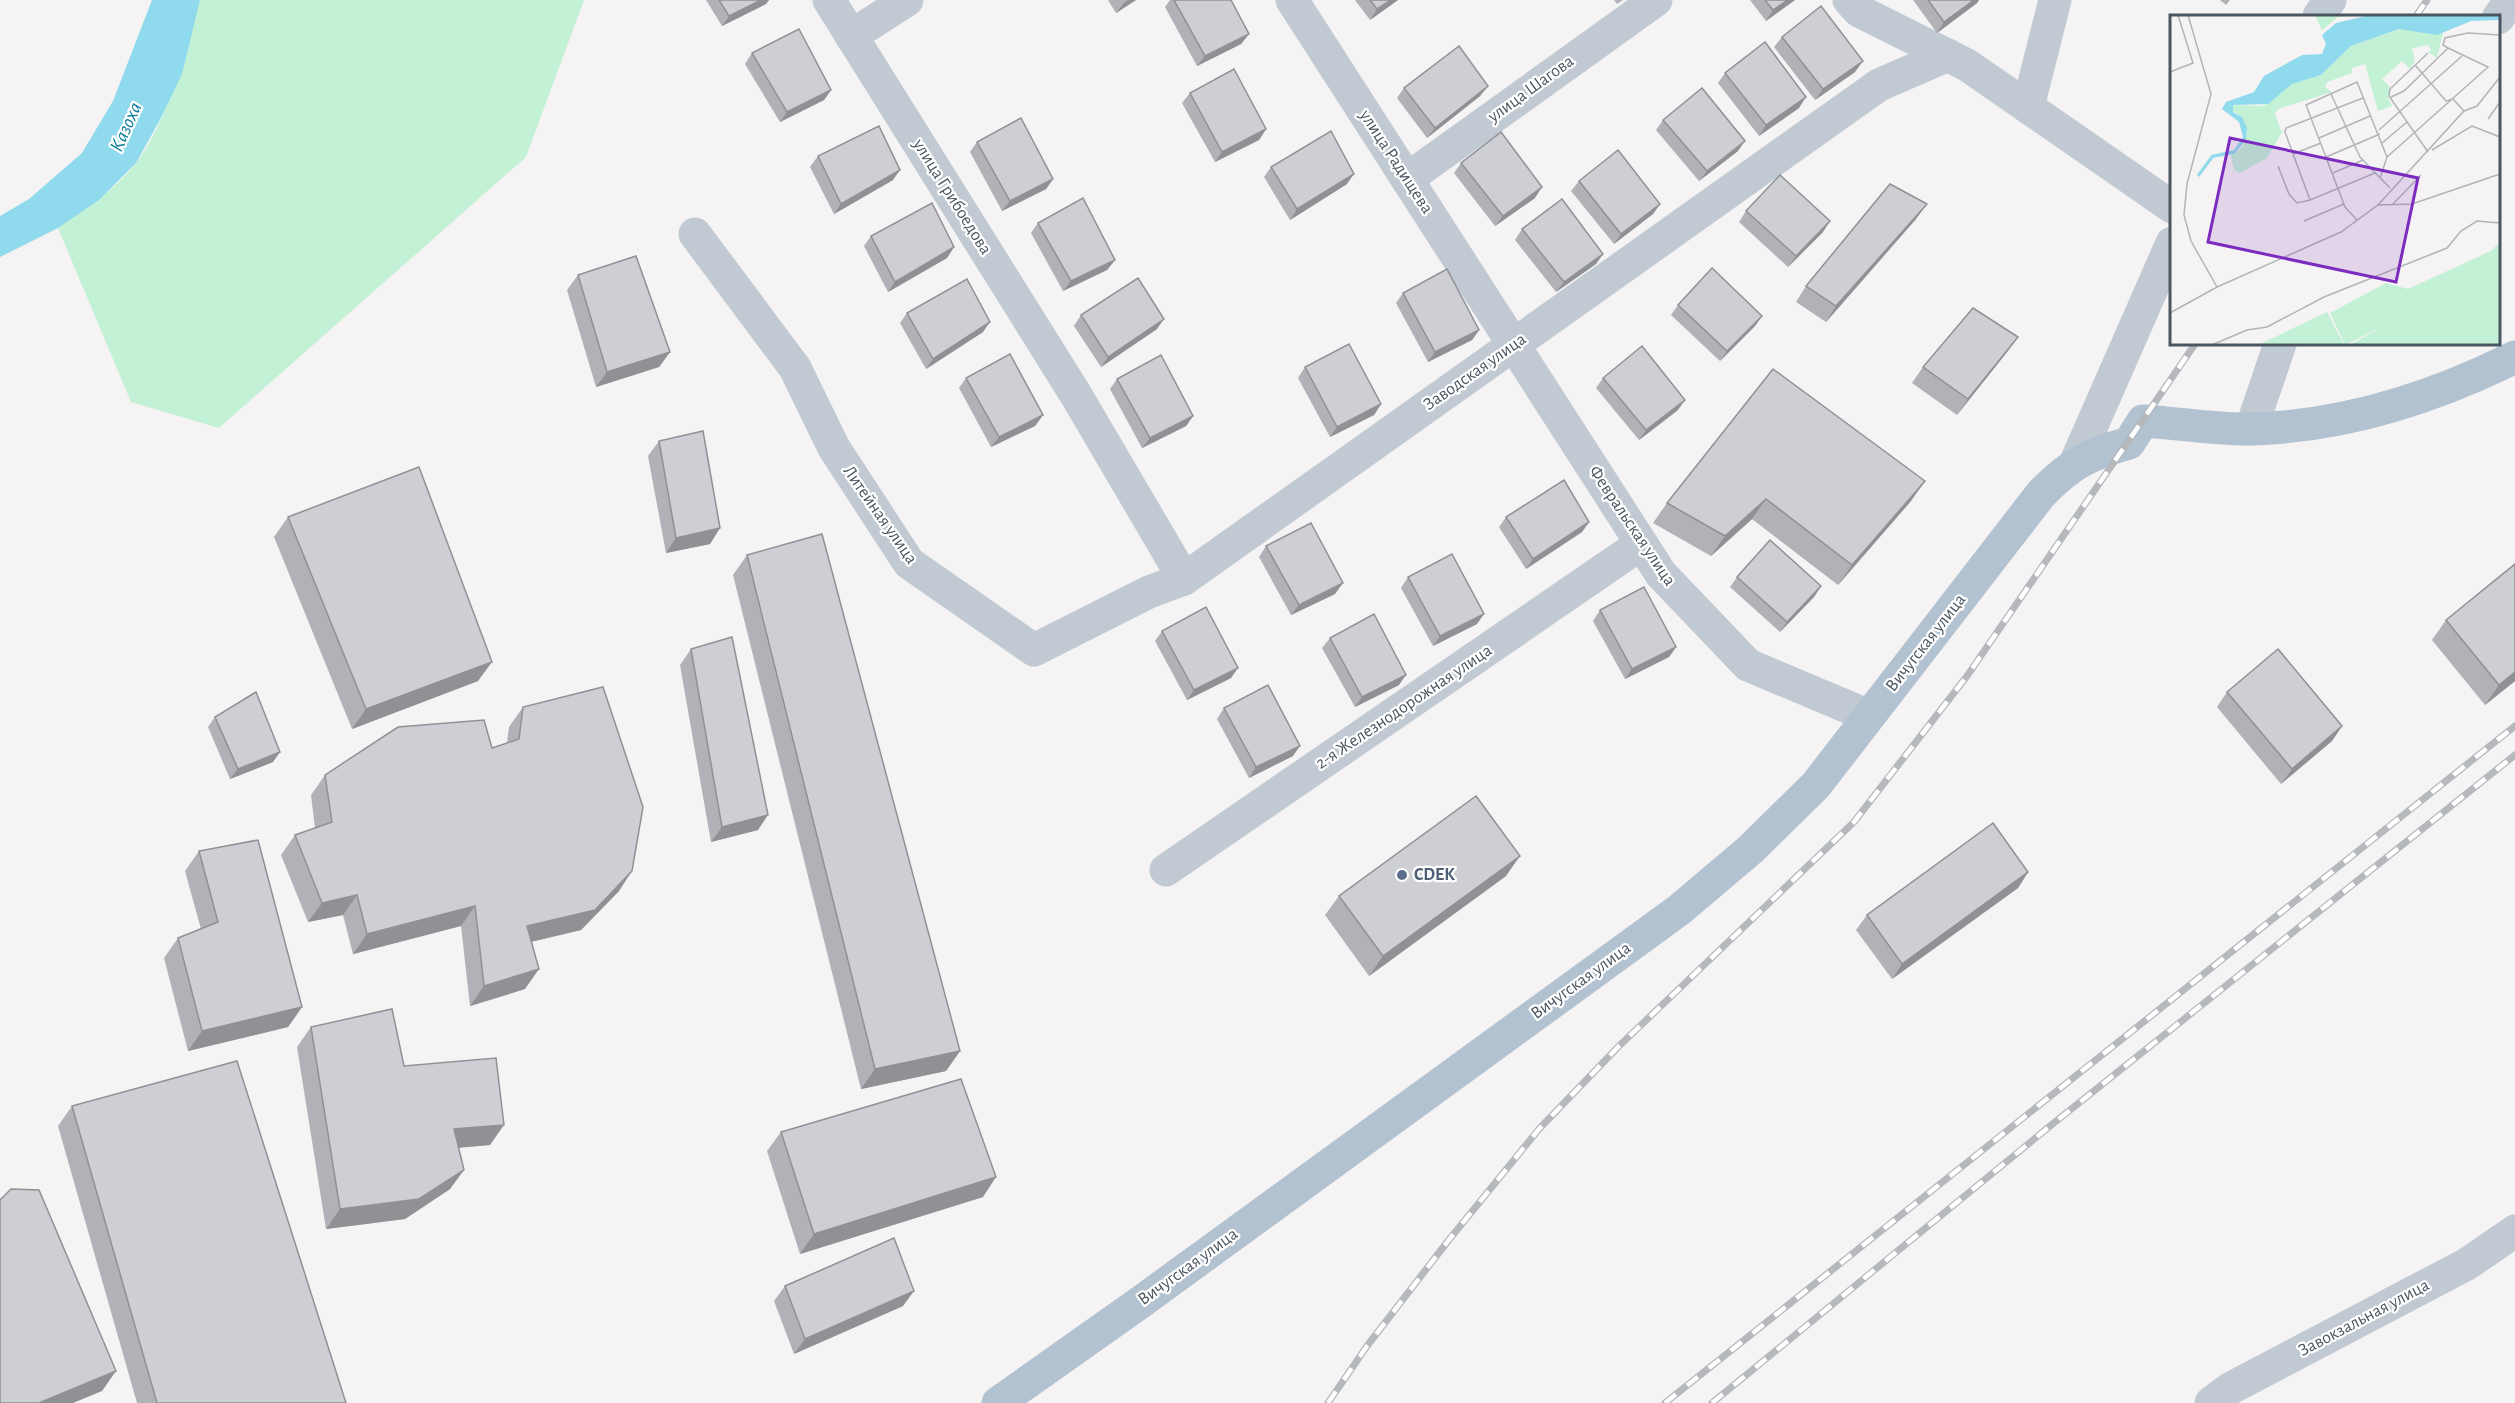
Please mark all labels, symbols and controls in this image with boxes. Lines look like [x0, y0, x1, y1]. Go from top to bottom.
inset map [2170, 15, 2500, 345]
street label: улица Шагова [1484, 52, 1577, 127]
water label: Казоха [106, 99, 146, 155]
street label: улица Радищева [1355, 106, 1436, 217]
street label: улица Грибоедова [909, 135, 996, 258]
street label: Заводская улица [1420, 330, 1530, 414]
street label: Литейная улица [839, 462, 921, 568]
street label: Февральская улица [1585, 463, 1679, 589]
street label: Вичугская улица [1882, 591, 1970, 695]
street label: 2-я Железнодорожная улица [1313, 641, 1495, 773]
place label: CDEK [1414, 866, 1455, 884]
marker: CDEK [1395, 868, 1409, 882]
street label: Вичугская улица [1528, 939, 1634, 1023]
street label: Вичугская улица [1135, 1225, 1241, 1309]
street label: Завокзальная улица [2296, 1276, 2432, 1360]

